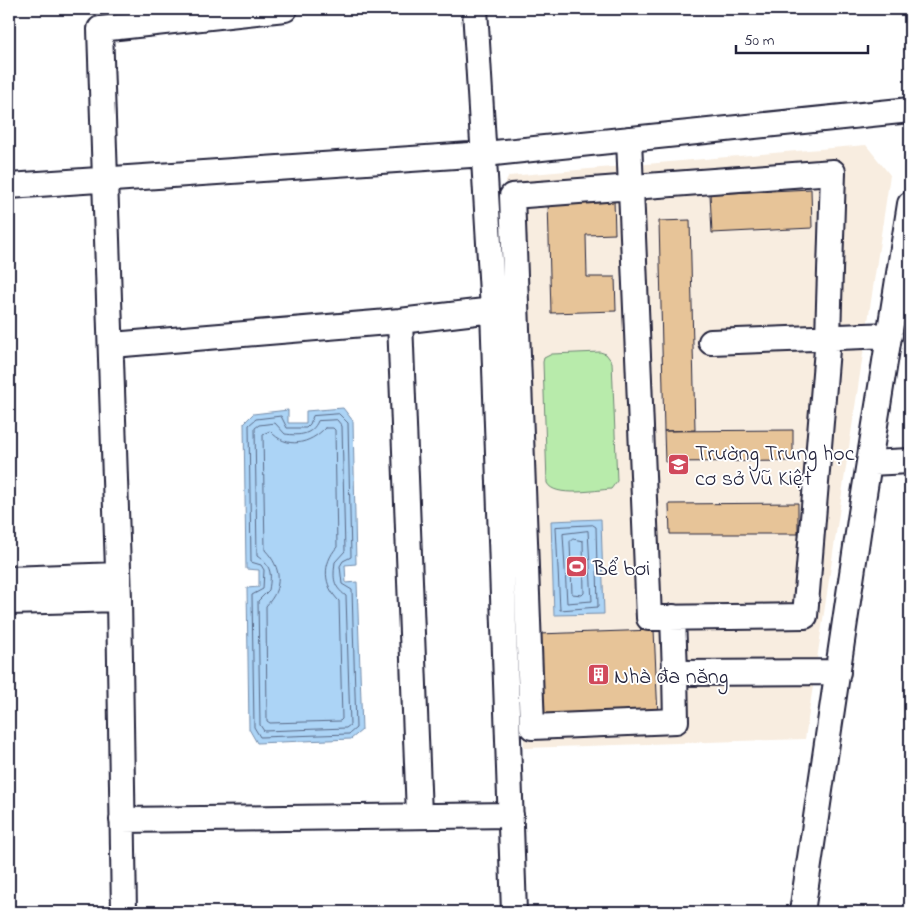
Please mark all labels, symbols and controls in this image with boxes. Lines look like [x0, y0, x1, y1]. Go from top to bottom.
scale bar [736, 22, 869, 54]
text: 50 m [744, 30, 775, 52]
place label: Trường Trung học cơ sở Vũ Kiệt [695, 439, 855, 496]
school or university icon: Trường Trung học cơ sở Vũ Kiệt [667, 453, 691, 477]
place label: Bể bơi [592, 554, 650, 586]
sports icon: Bể bơi [565, 555, 589, 579]
place label: Nhà đa năng [614, 662, 729, 695]
building icon: Nhà đa năng [586, 663, 610, 687]

